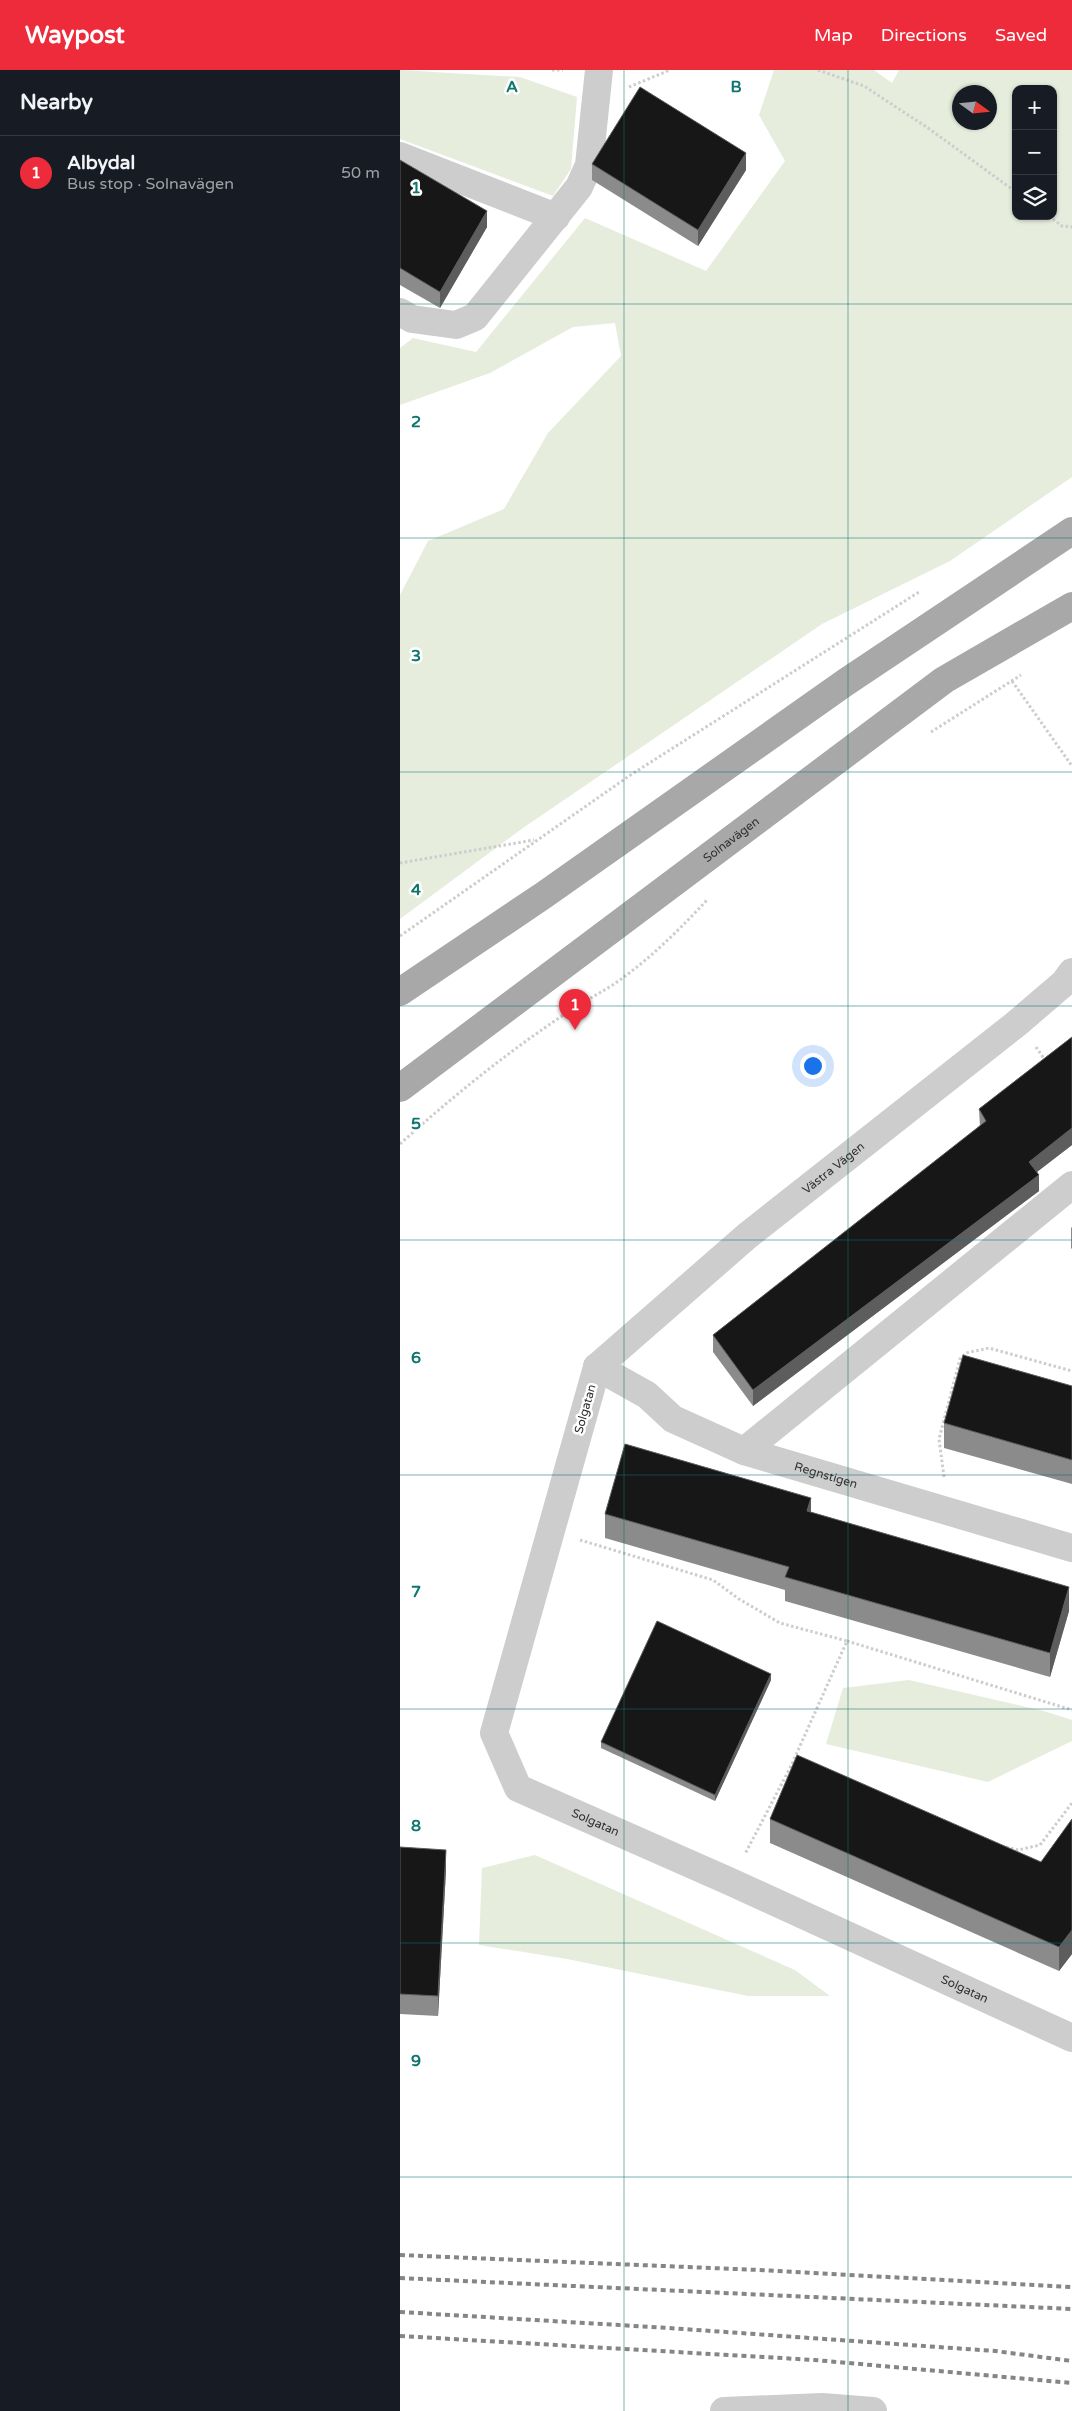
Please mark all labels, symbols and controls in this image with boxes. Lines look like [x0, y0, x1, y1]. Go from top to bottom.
text: Waypost [25, 21, 125, 50]
text: Map [814, 24, 853, 46]
text: Directions [881, 24, 967, 46]
text: Saved [995, 24, 1047, 46]
text: A [506, 77, 518, 97]
text: B [730, 77, 742, 97]
north arrow [952, 85, 997, 130]
map controls [1012, 85, 1057, 220]
button: + [1012, 85, 1057, 130]
text: Nearby [20, 90, 93, 115]
button: − [1012, 130, 1057, 175]
text: Albydal [67, 152, 135, 174]
text: 1 [31, 163, 41, 183]
text: 50 m [341, 163, 380, 183]
text: Bus stop · Solnavägen [67, 174, 234, 194]
button: layers [1012, 175, 1057, 220]
text: 1 [411, 178, 421, 198]
text: 2 [411, 412, 421, 432]
text: 3 [411, 646, 421, 666]
street label: Solnavägen [700, 814, 762, 865]
text: 4 [411, 880, 421, 900]
pin: 1 [559, 989, 591, 1030]
your location [800, 1053, 826, 1079]
text: 5 [411, 1114, 421, 1134]
street label: Västra Vägen [799, 1139, 867, 1197]
text: 6 [411, 1348, 421, 1368]
street label: Solgatan [571, 1383, 599, 1435]
street label: Regnstigen [793, 1459, 859, 1491]
text: 7 [411, 1582, 421, 1602]
street label: Solgatan [570, 1806, 622, 1839]
text: 8 [411, 1816, 421, 1836]
street label: Solgatan [939, 1972, 991, 2006]
text: 9 [411, 2051, 421, 2071]

